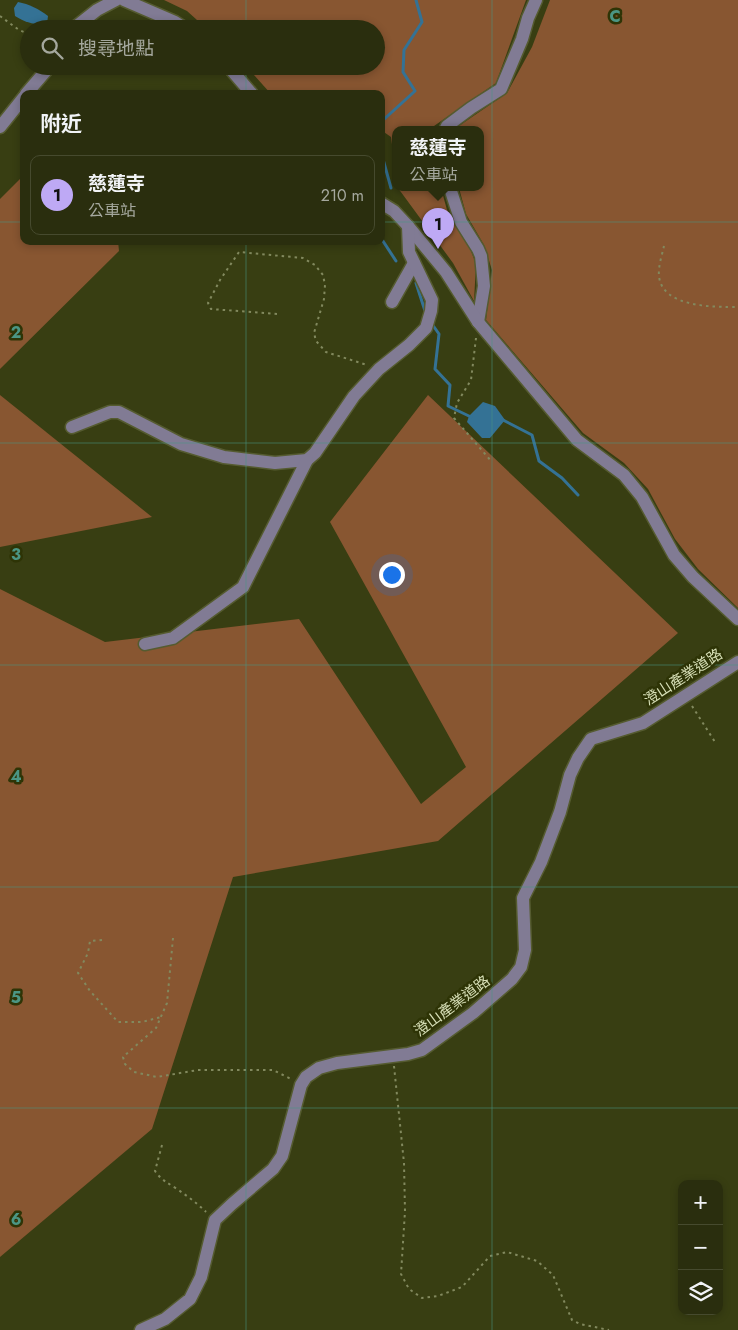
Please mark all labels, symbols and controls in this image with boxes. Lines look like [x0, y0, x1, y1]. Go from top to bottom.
text: C [609, 5, 621, 28]
search box [20, 20, 385, 75]
icon: search [38, 34, 66, 62]
text: 搜尋地點 [78, 35, 154, 62]
text: 附近 [40, 109, 82, 139]
popup [392, 126, 484, 191]
text: 慈蓮寺 [409, 134, 467, 161]
text: 公車站 [409, 163, 458, 186]
text: 慈蓮寺 [88, 170, 145, 197]
text: 1 [53, 184, 61, 207]
text: 210 m [321, 184, 364, 207]
text: 公車站 [88, 199, 136, 222]
pin: 1 [422, 208, 454, 249]
text: 2 [11, 321, 21, 344]
text: 3 [11, 543, 21, 566]
your location [379, 562, 405, 588]
street label: 澄山產業道路 [639, 643, 727, 711]
text: 4 [10, 765, 22, 788]
street label: 澄山產業道路 [409, 970, 495, 1042]
text: 5 [11, 986, 21, 1009]
map controls [678, 1180, 723, 1315]
button: + [678, 1180, 723, 1225]
text: 6 [11, 1208, 21, 1231]
button: − [678, 1225, 723, 1270]
button: layers [678, 1270, 723, 1315]

